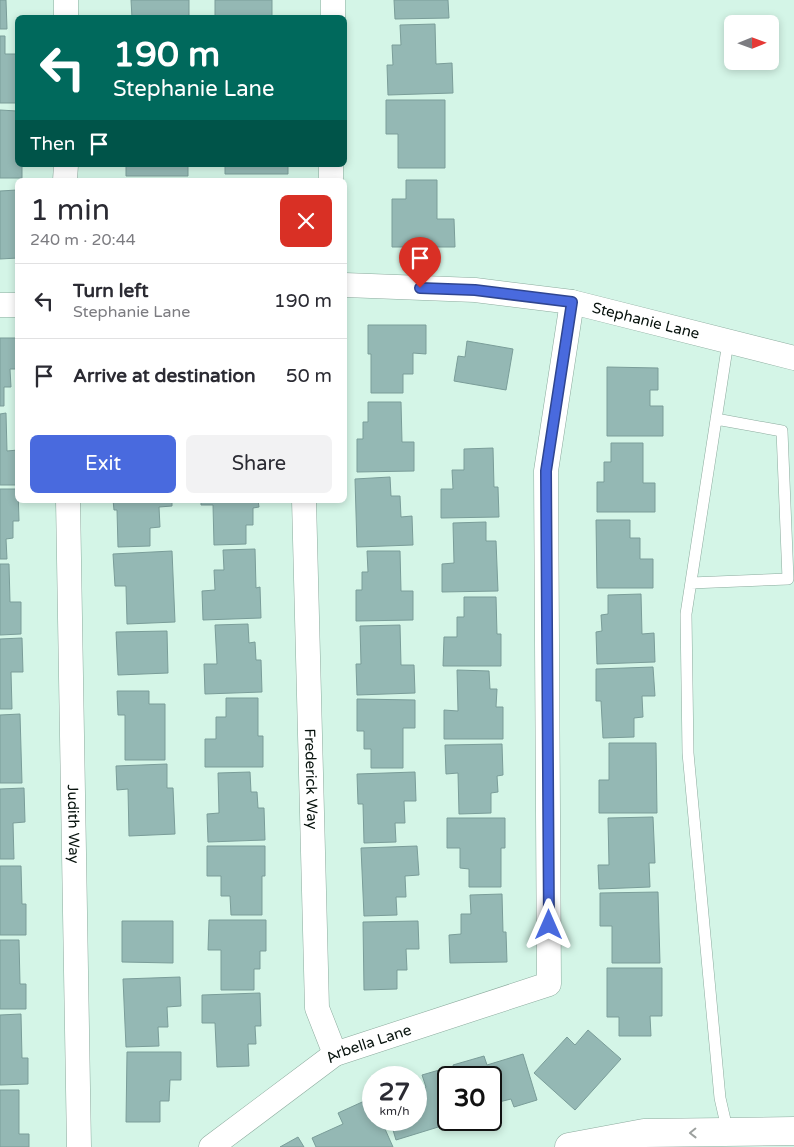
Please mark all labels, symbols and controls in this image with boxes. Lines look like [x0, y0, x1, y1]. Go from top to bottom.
north arrow [724, 15, 779, 70]
map controls [724, 15, 779, 70]
text: 190 m [113, 34, 220, 76]
icon: left [30, 35, 95, 100]
text: Stephanie Lane [113, 76, 274, 102]
icon: arrive [85, 130, 113, 158]
text: Then [30, 133, 75, 155]
text: 1 min [30, 192, 110, 229]
button: close [280, 195, 332, 247]
text: 240 m · 20:44 [30, 230, 136, 250]
pin [399, 237, 441, 288]
icon: arrive [406, 244, 434, 272]
text: Turn left [73, 280, 149, 302]
icon: left [30, 287, 58, 315]
text: 190 m [274, 290, 332, 312]
street label: Stephanie Lane [590, 298, 701, 343]
text: Stephanie Lane [73, 302, 190, 322]
icon: arrive [30, 362, 58, 390]
text: Arrive at destination [73, 365, 256, 387]
text: 50 m [286, 365, 332, 387]
button: Exit [30, 435, 176, 493]
button: Share [186, 435, 332, 493]
street label: Frederick Way [301, 728, 321, 830]
street label: Judith Way [64, 784, 83, 864]
position arrow [522, 898, 574, 950]
street label: Arbella Lane [322, 1021, 414, 1067]
speed limit sign: 30 [437, 1066, 502, 1131]
text: 27 [379, 1077, 410, 1107]
text: km/h [379, 1104, 410, 1118]
one-way arrow [689, 1128, 696, 1138]

